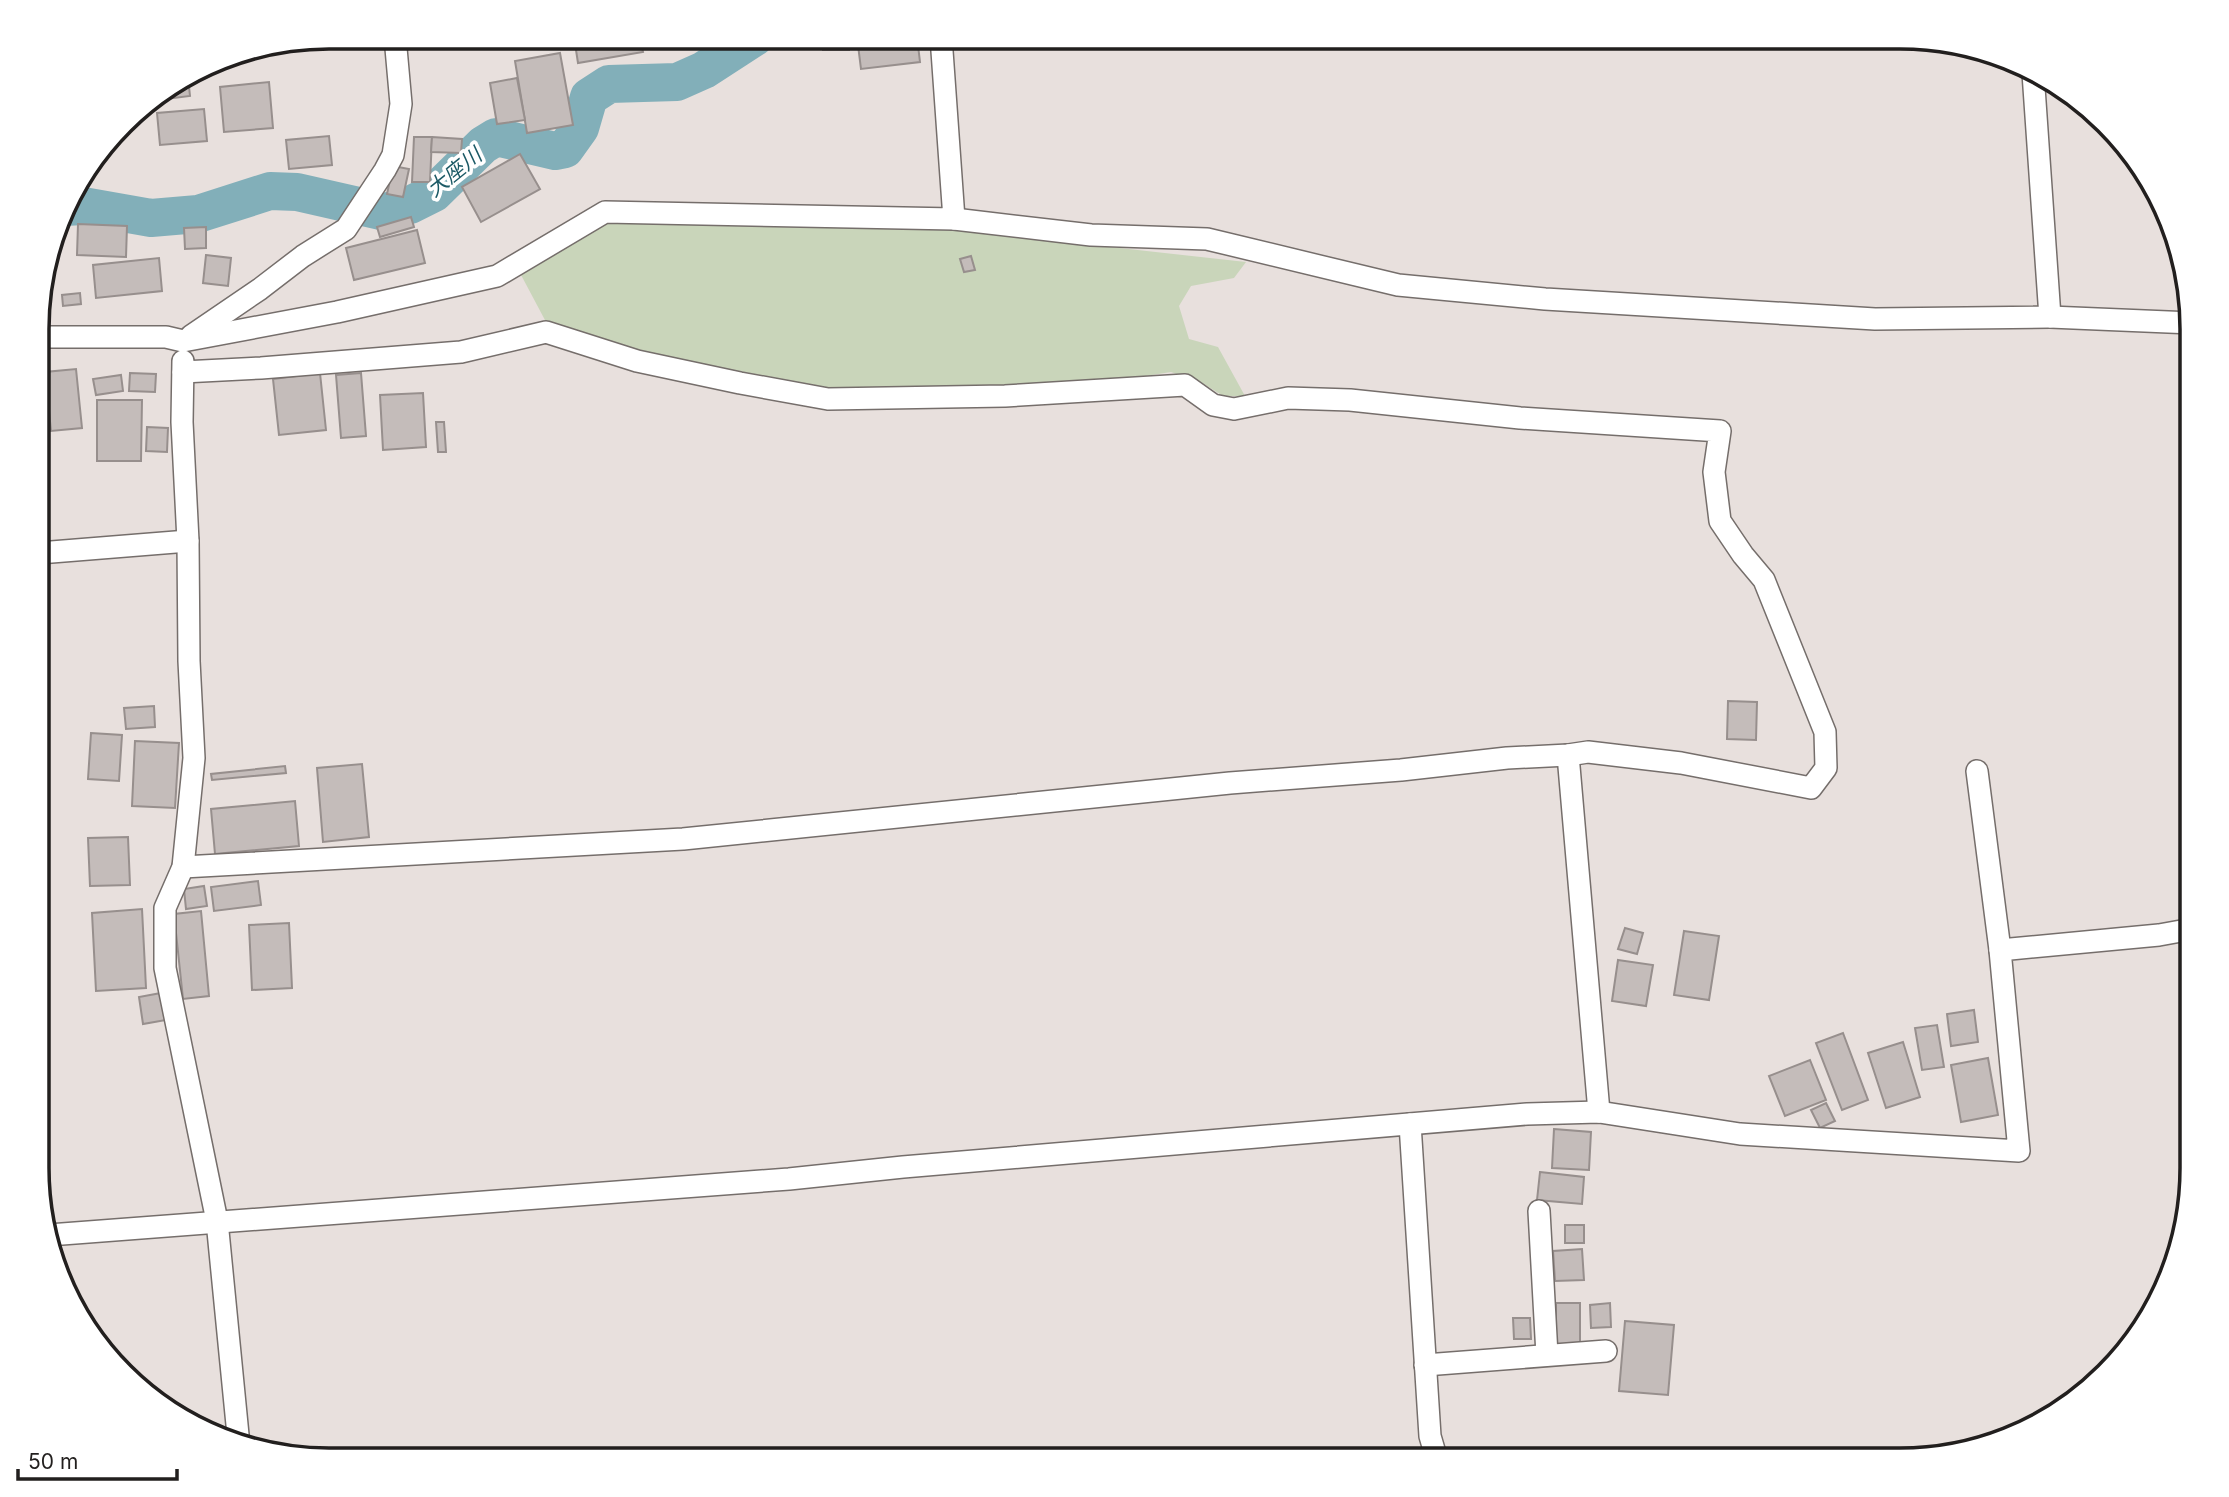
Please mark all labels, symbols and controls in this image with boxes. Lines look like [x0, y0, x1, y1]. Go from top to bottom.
water label: 大座川 [422, 141, 488, 202]
scale bar [18, 1438, 177, 1482]
text: 50 m [28, 1449, 78, 1474]

